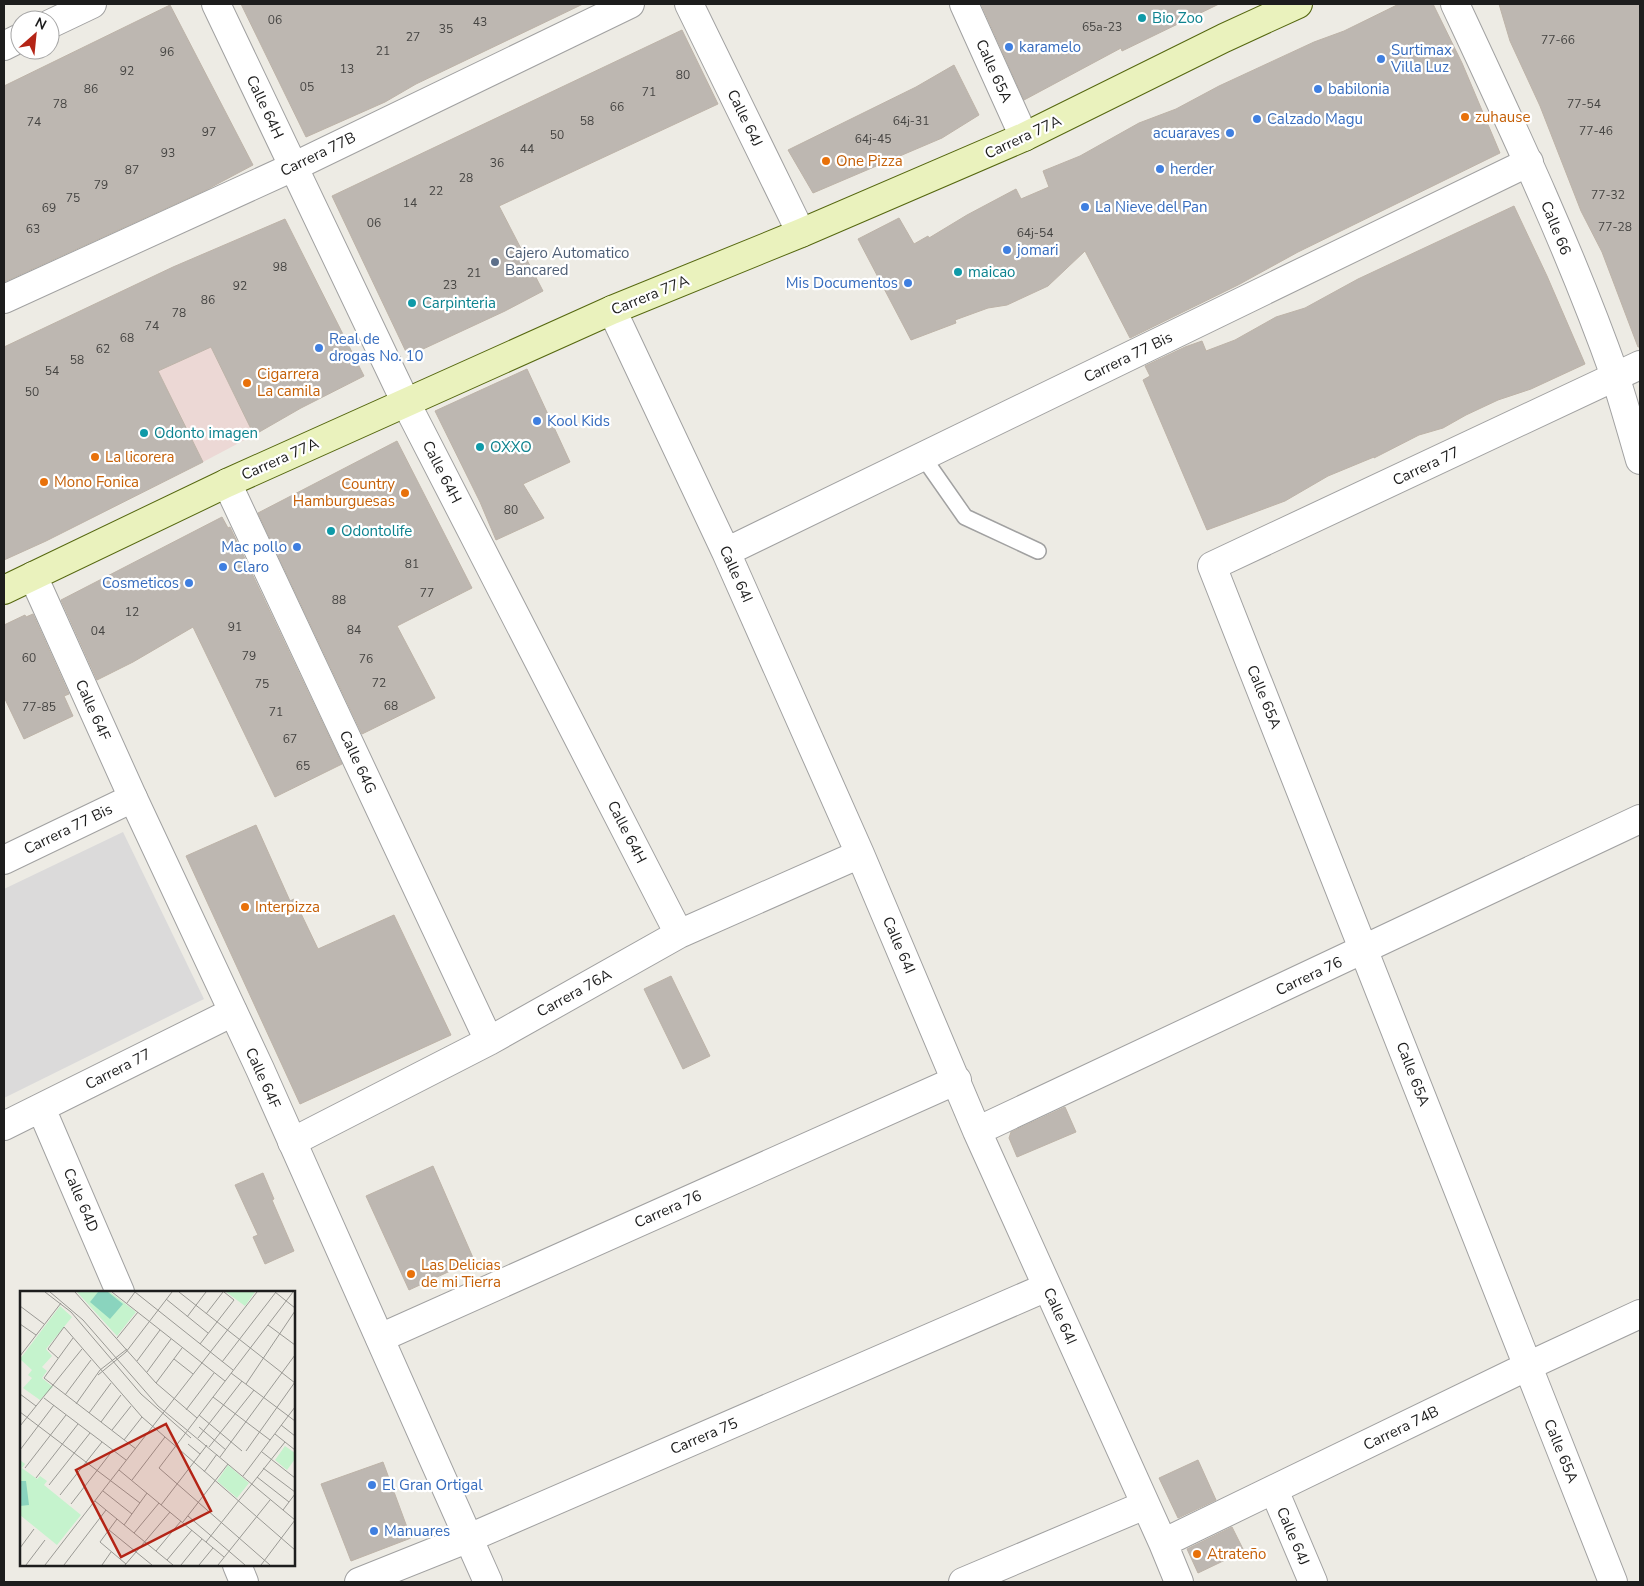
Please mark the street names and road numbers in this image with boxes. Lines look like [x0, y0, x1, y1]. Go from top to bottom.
street label: Calle 65A [971, 36, 1017, 106]
street label: Calle 64H [242, 72, 288, 142]
street label: Calle 64J [723, 86, 767, 150]
street label: Carrera 77A [981, 110, 1065, 163]
street label: Carrera 77B [277, 127, 359, 181]
street label: Calle 66 [1536, 198, 1576, 258]
street label: Carrera 77A [608, 270, 692, 320]
street label: Carrera 77 Bis [1080, 327, 1176, 387]
street label: Carrera 77A [238, 433, 322, 485]
street label: Calle 64H [418, 437, 466, 507]
street label: Carrera 77 [1389, 442, 1463, 490]
street label: Calle 64I [715, 542, 757, 606]
street label: Calle 65A [1242, 662, 1286, 732]
street label: Calle 64F [71, 676, 115, 744]
street label: Calle 64G [335, 727, 381, 797]
street label: Calle 64H [603, 797, 651, 867]
street label: Carrera 77 Bis [20, 799, 116, 859]
street label: Calle 64I [878, 913, 920, 977]
street label: Carrera 76 [1272, 952, 1346, 1000]
street label: Carrera 76A [533, 964, 615, 1022]
street label: Calle 65A [1392, 1039, 1434, 1109]
street label: Carrera 77 [82, 1044, 154, 1094]
street label: Calle 64F [241, 1044, 285, 1112]
street label: Calle 64D [59, 1165, 103, 1235]
street label: Carrera 76 [631, 1185, 705, 1233]
street label: Calle 64I [1039, 1284, 1081, 1348]
street label: Carrera 74B [1360, 1401, 1442, 1455]
street label: Carrera 75 [667, 1413, 741, 1459]
street label: Calle 65A [1539, 1416, 1583, 1486]
street label: Calle 64J [1272, 1504, 1314, 1568]

